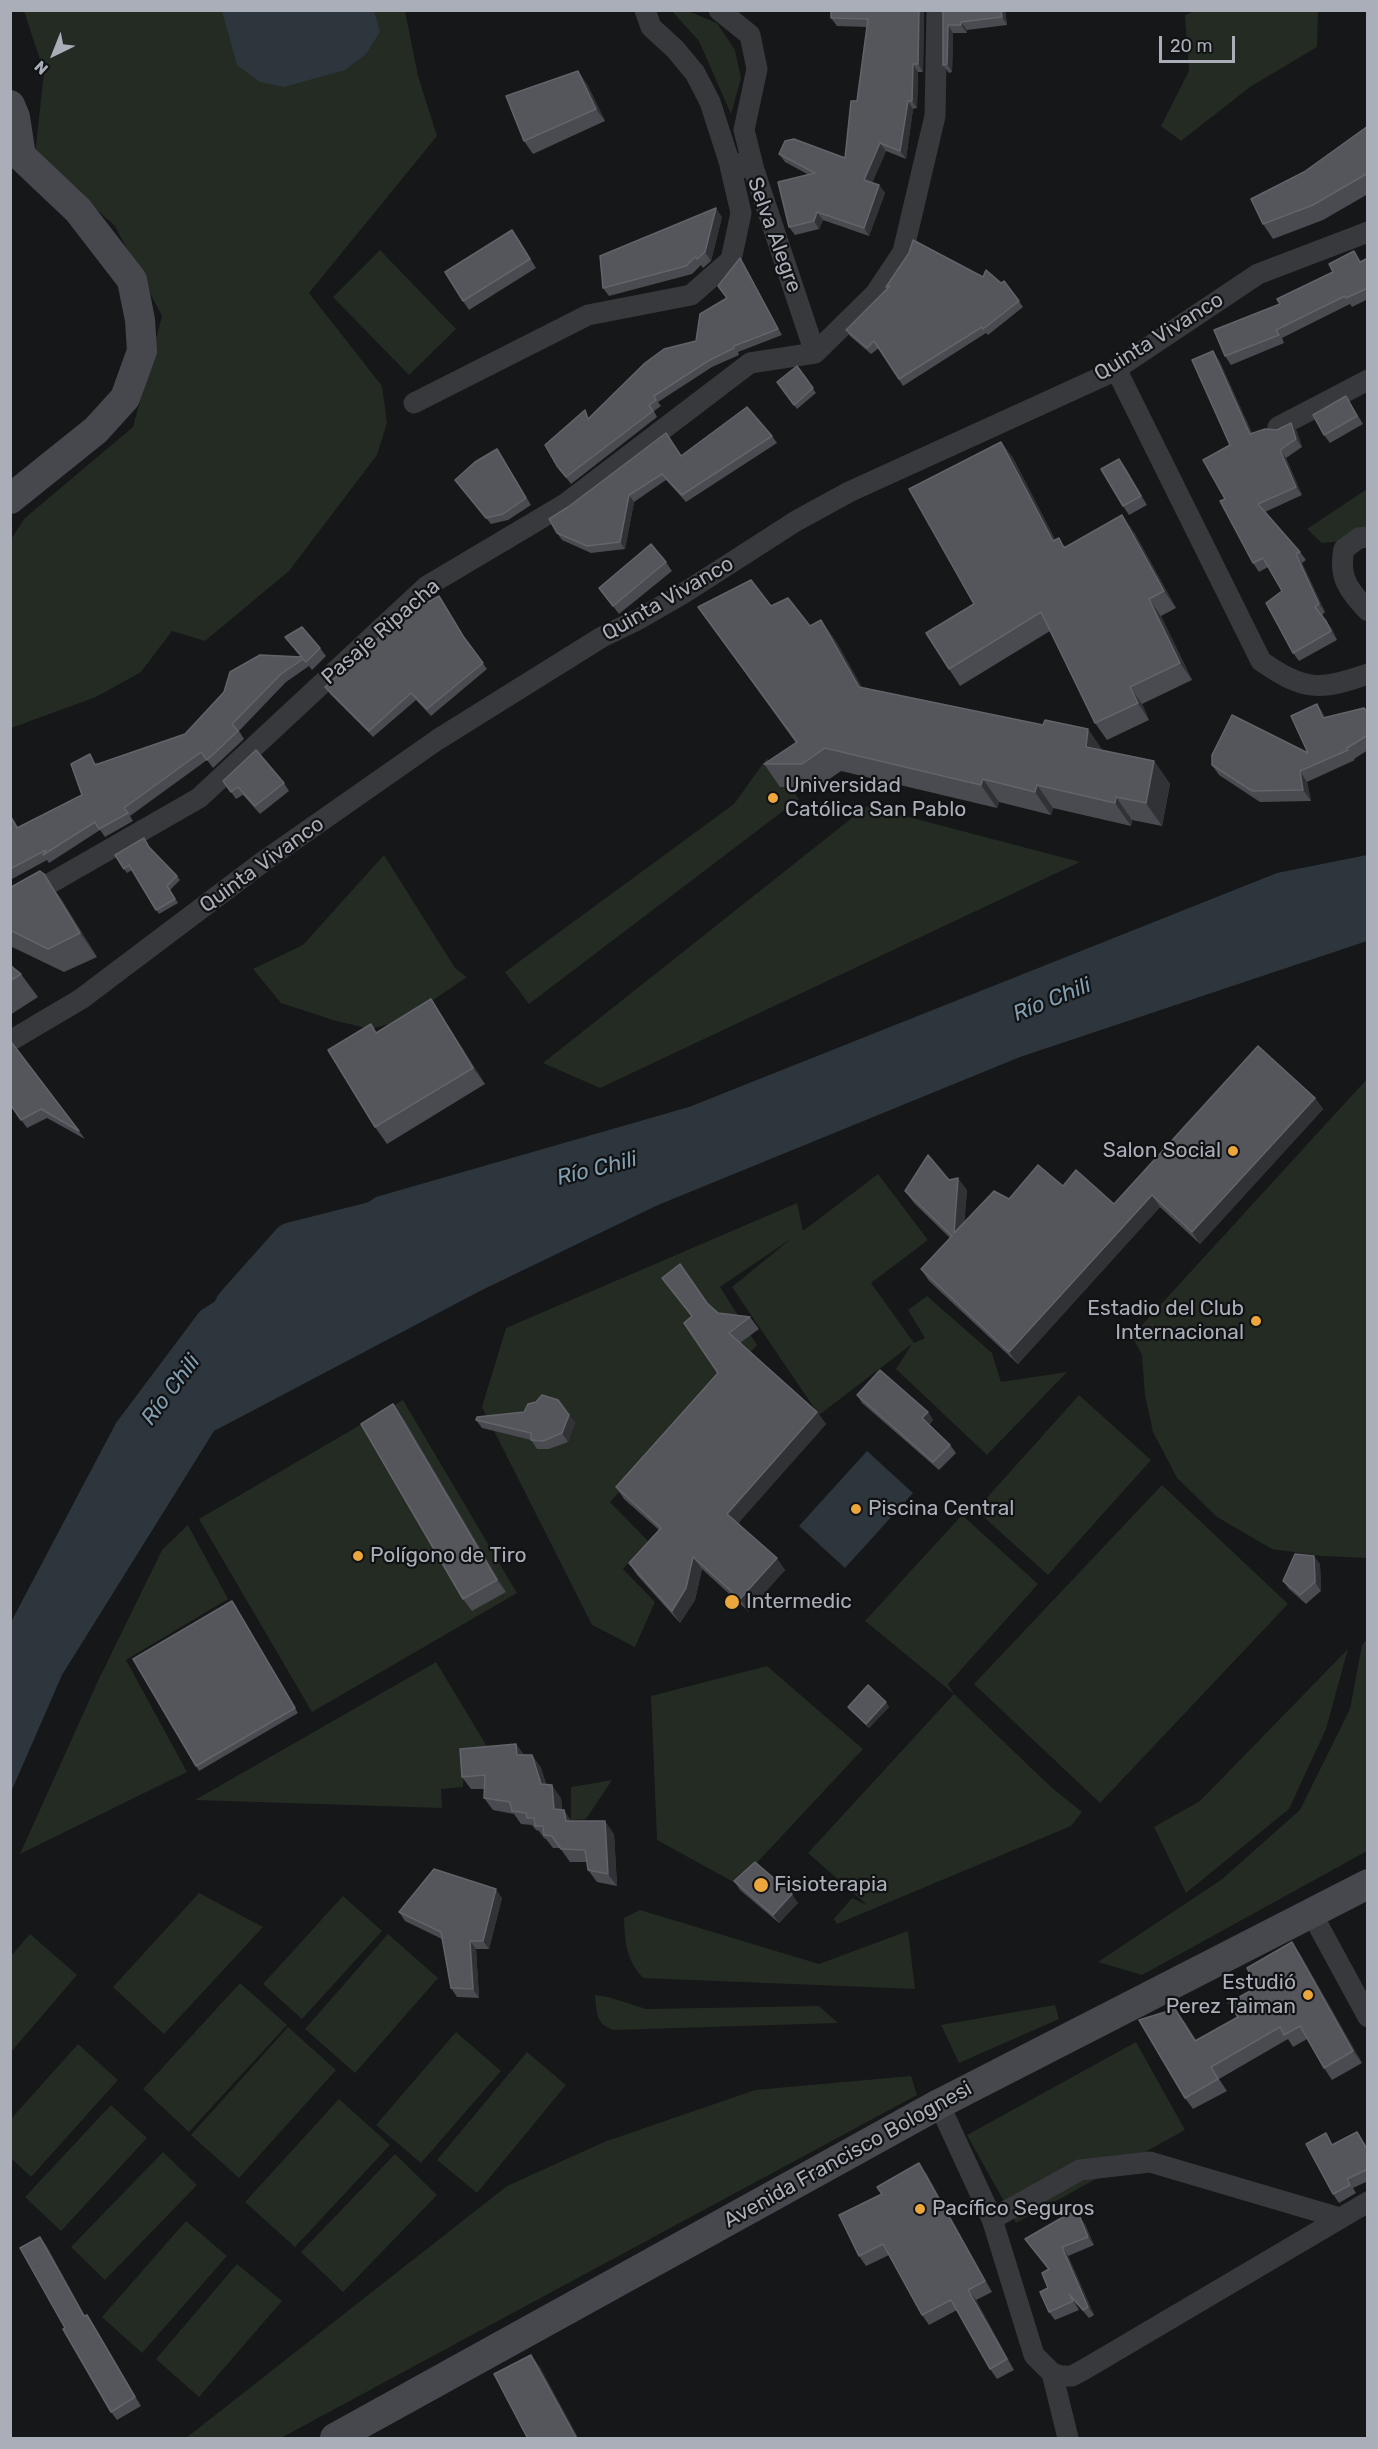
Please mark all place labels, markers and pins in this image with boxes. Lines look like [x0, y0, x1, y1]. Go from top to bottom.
place label: Universidad Católica San Pablo [785, 773, 966, 823]
marker: Universidad Católica San Pablo [766, 791, 780, 805]
place label: Salon Social [1103, 1138, 1221, 1164]
marker: Salon Social [1226, 1144, 1240, 1158]
place label: Estadio del Club Internacional [1087, 1296, 1244, 1346]
marker: Estadio del Club Internacional [1249, 1314, 1263, 1328]
place label: Piscina Central [868, 1496, 1014, 1522]
marker: Piscina Central [849, 1502, 863, 1516]
place label: Polígono de Tiro [370, 1543, 527, 1569]
marker: Polígono de Tiro [351, 1549, 365, 1563]
place label: Intermedic [746, 1589, 852, 1615]
marker: Intermedic [723, 1593, 741, 1611]
place label: Fisioterapia [774, 1872, 888, 1898]
marker: Fisioterapia [752, 1876, 770, 1894]
place label: Estudió Perez Taiman [1166, 1970, 1296, 2020]
marker: Estudió Perez Taiman [1301, 1988, 1315, 2002]
place label: Pacífico Seguros [932, 2196, 1094, 2222]
marker: Pacífico Seguros [913, 2202, 927, 2216]

